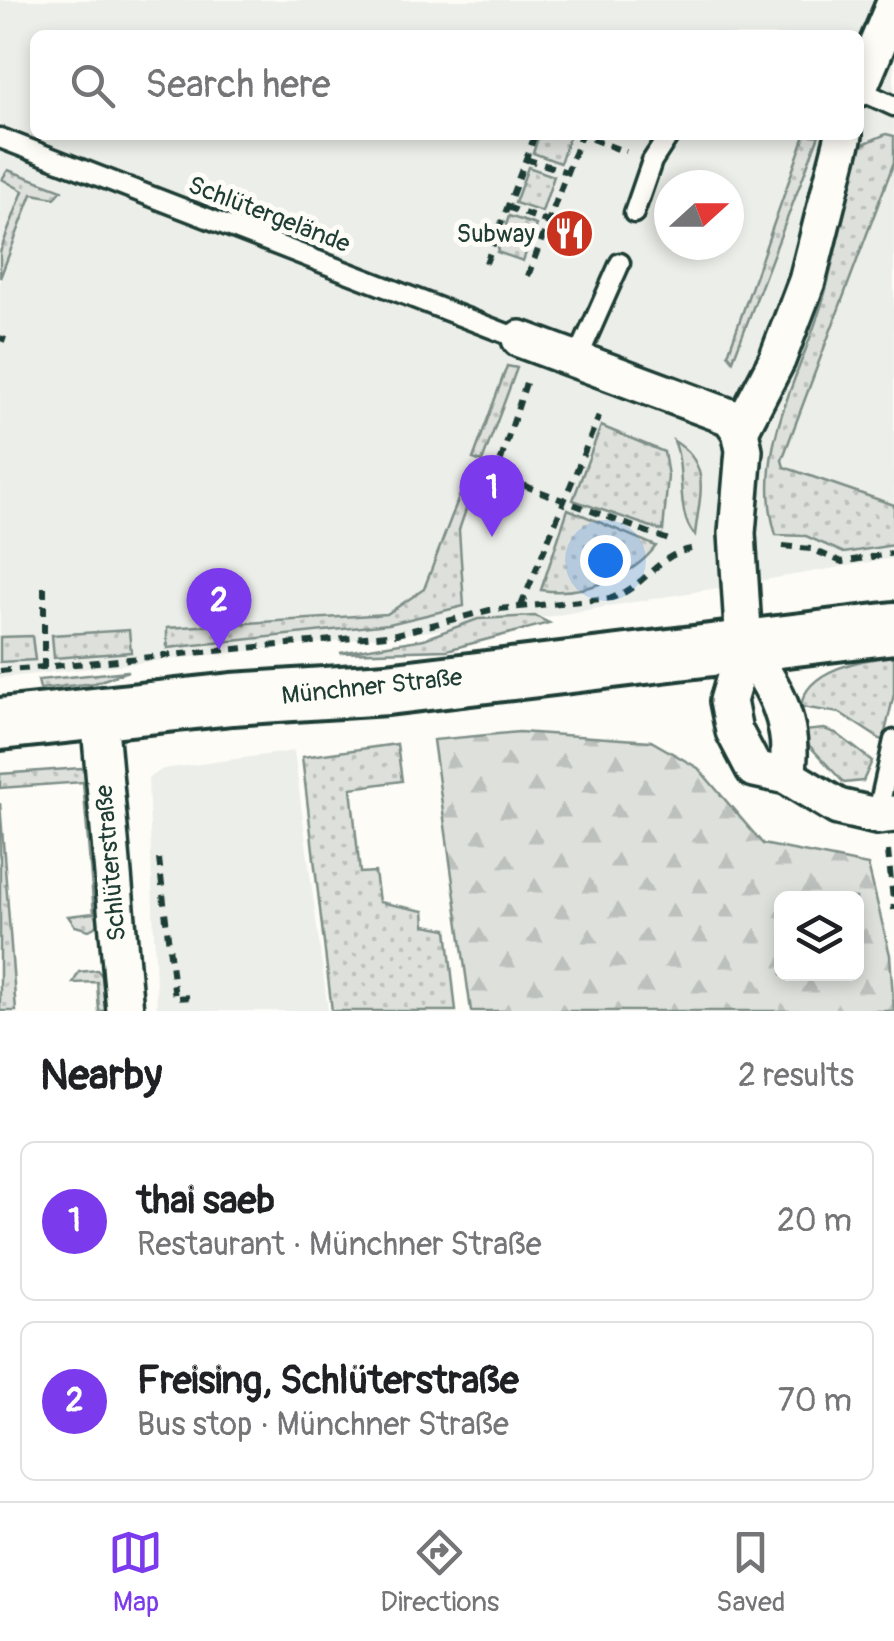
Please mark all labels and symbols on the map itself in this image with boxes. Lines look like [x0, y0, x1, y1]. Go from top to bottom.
street label: Schlütergelände [184, 170, 355, 260]
north arrow [654, 170, 744, 260]
restaurant icon: Subway [544, 208, 596, 260]
place label: Subway [456, 219, 535, 250]
pin: 1 [460, 454, 524, 537]
your location [580, 535, 631, 586]
pin: 2 [186, 568, 252, 650]
street label: Münchner Straße [280, 662, 465, 712]
street label: Schlüterstraße [89, 783, 133, 943]

